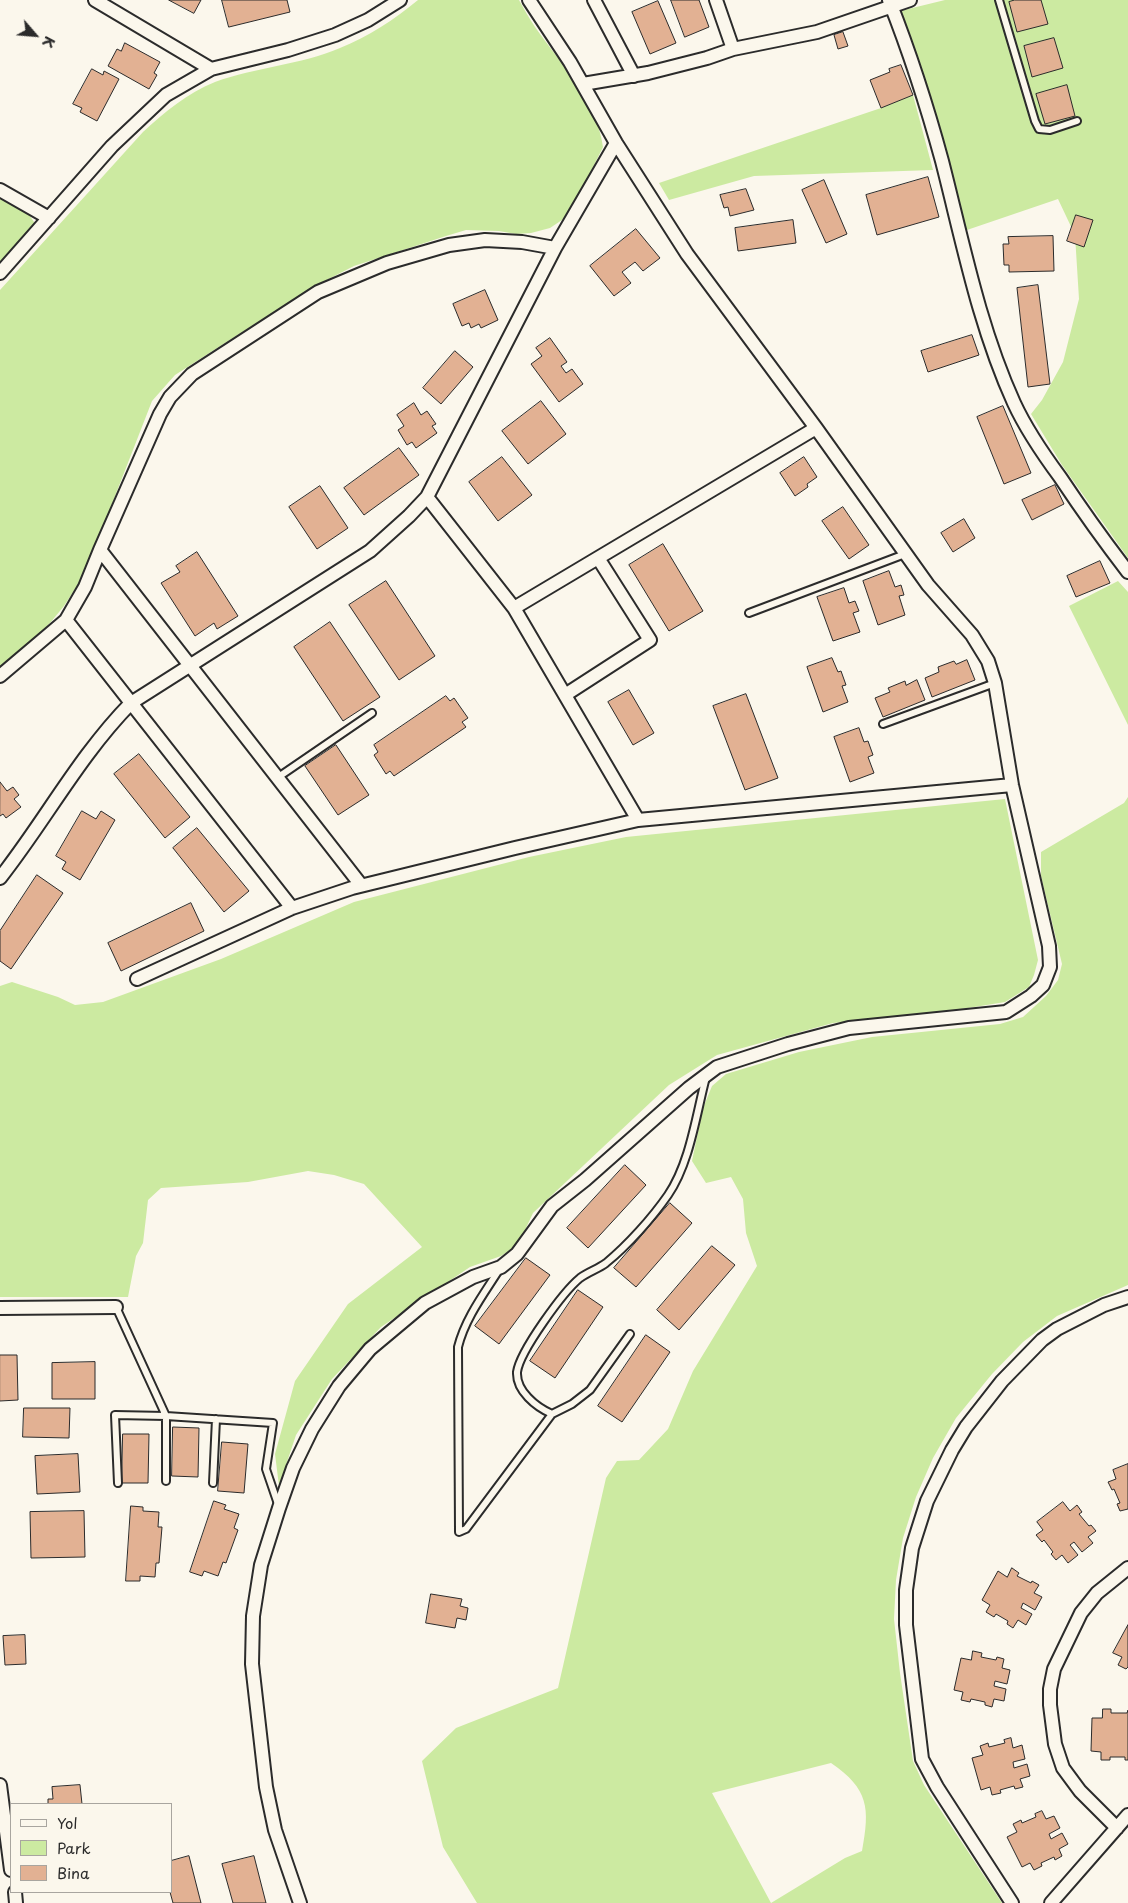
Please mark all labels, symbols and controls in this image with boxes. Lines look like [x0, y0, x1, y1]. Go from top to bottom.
north arrow [10, 10, 60, 60]
text: K [37, 33, 60, 51]
legend [10, 1803, 172, 1893]
text: Yol [57, 1811, 78, 1834]
text: Park [57, 1836, 91, 1859]
text: Bina [57, 1861, 89, 1884]

